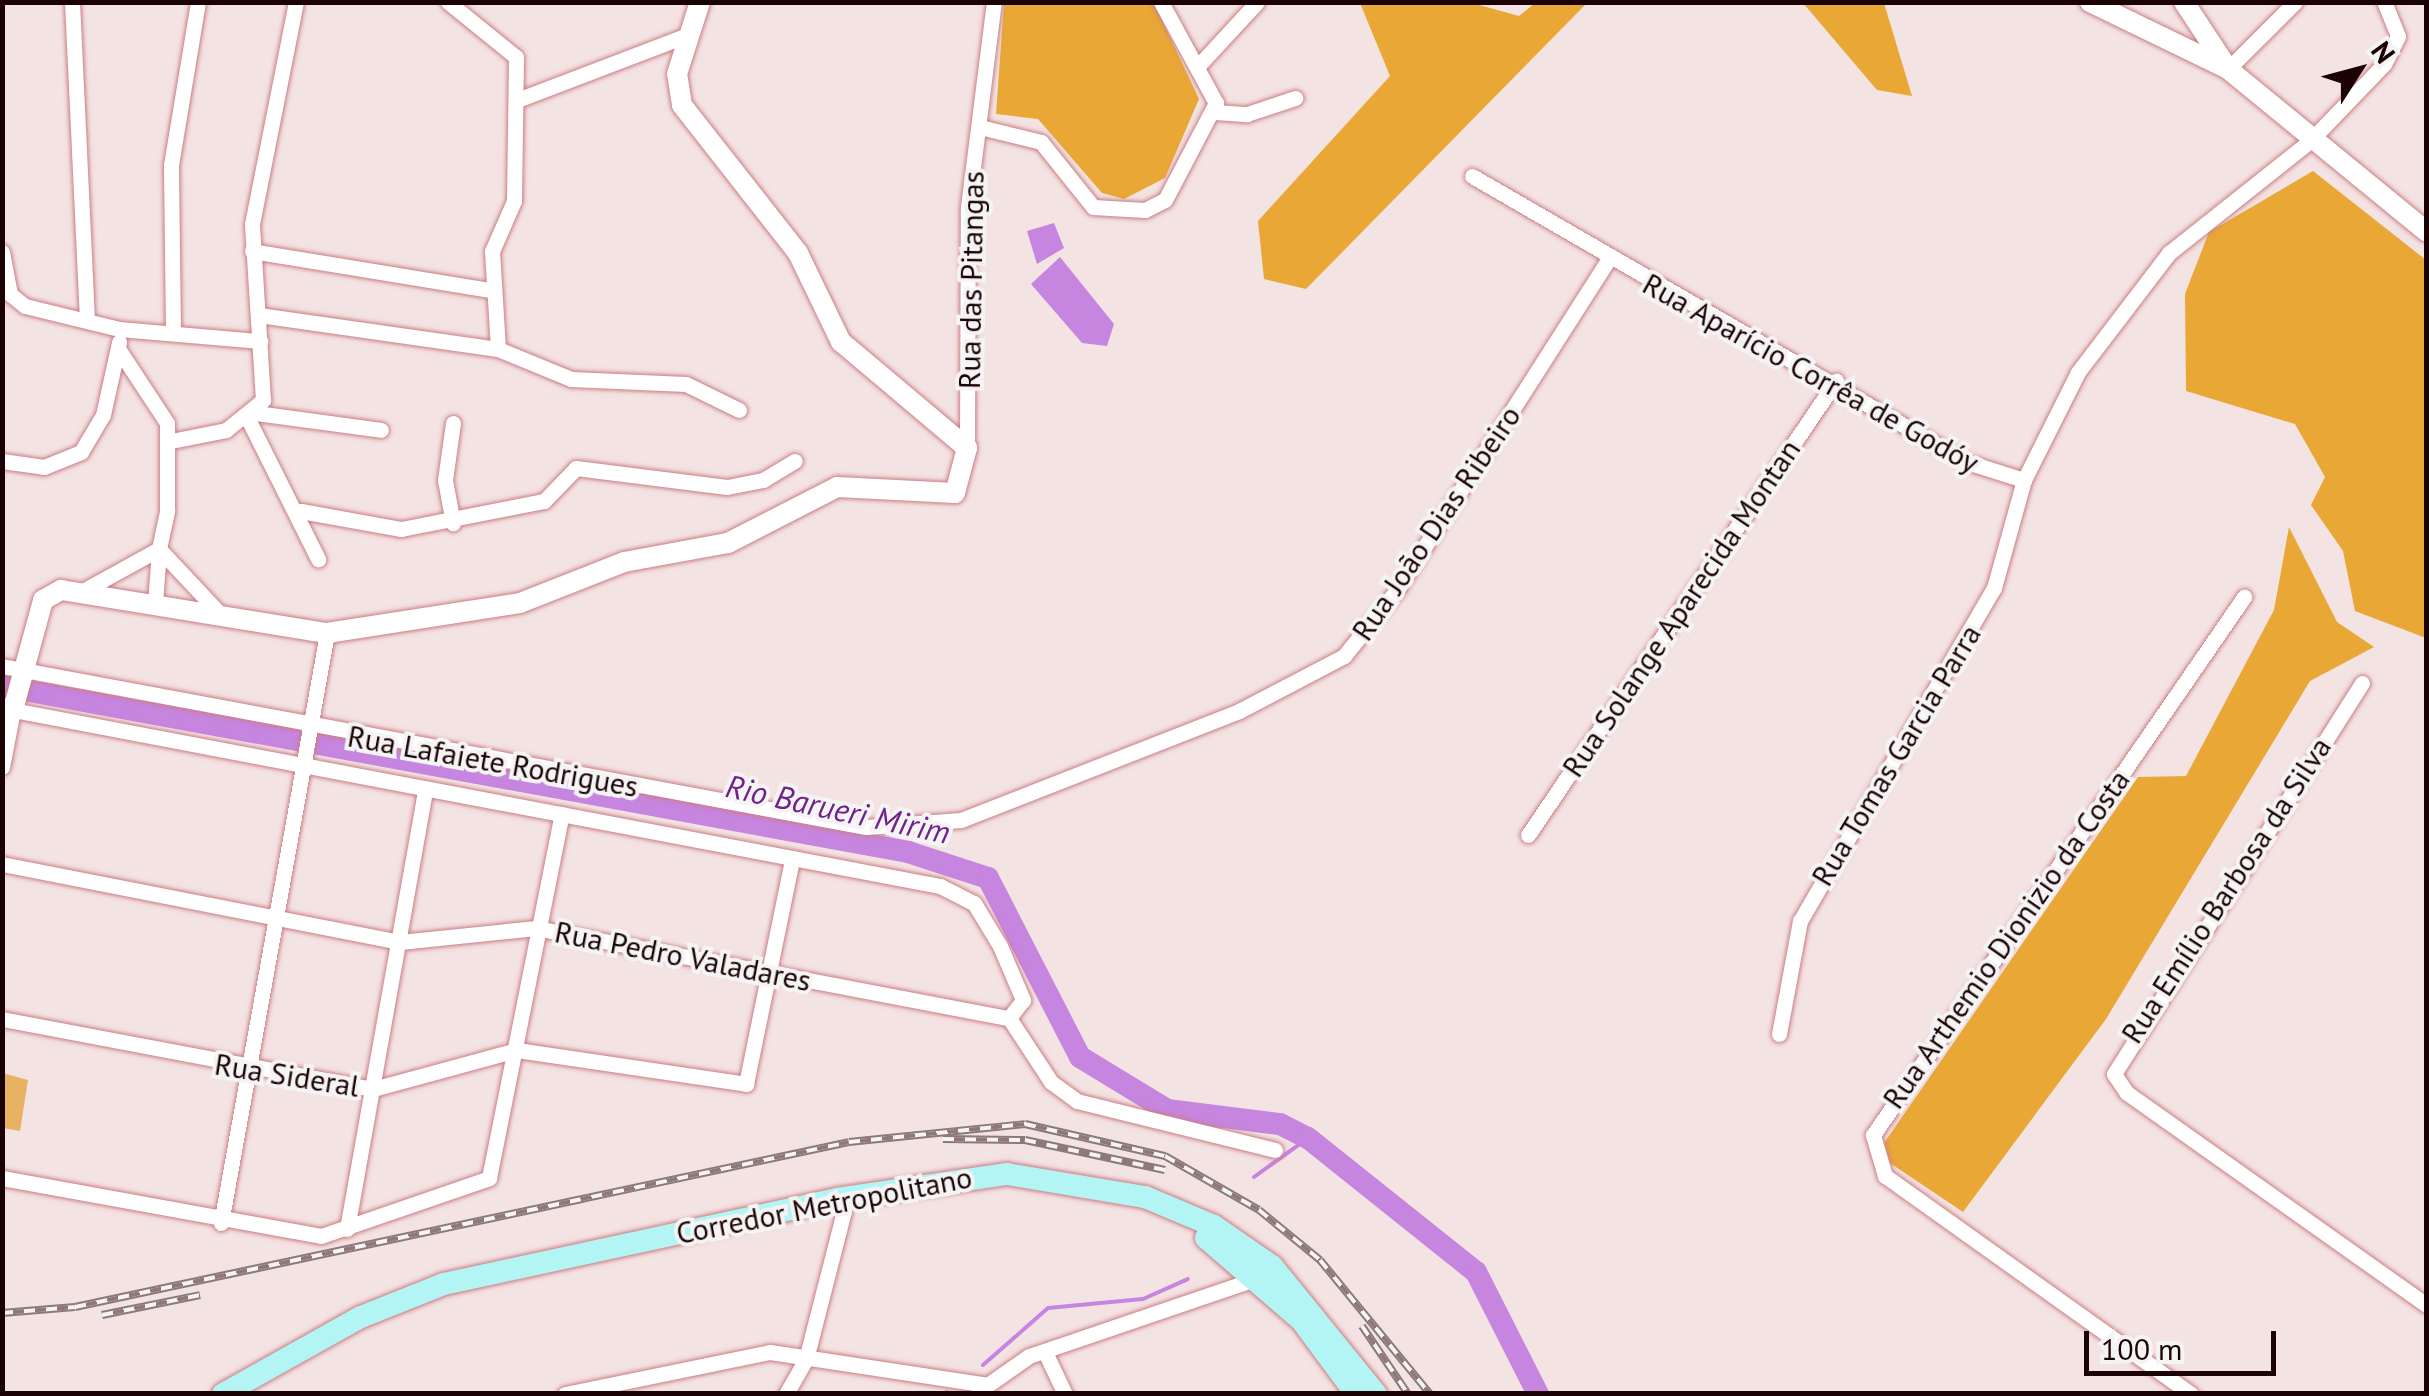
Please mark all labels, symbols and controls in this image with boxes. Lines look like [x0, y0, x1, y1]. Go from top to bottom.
north arrow [2309, 20, 2409, 120]
text: N [2363, 34, 2404, 70]
street label: Rua das Pitangas [951, 171, 991, 389]
street label: Rua Aparício Corrêa de Godóy [1636, 265, 1986, 481]
street label: Rua João Dias Ribeiro [1344, 399, 1528, 647]
street label: Rua Solange Aparecida Montan [1554, 432, 1808, 784]
street label: Rua Tomas Garcia Parra [1804, 618, 1988, 892]
street label: Rua Lafaiete Rodrigues [345, 718, 641, 804]
street label: Rua Emílio Barbosa da Silva [2114, 730, 2338, 1050]
street label: Rua Arthemio Dionizio da Costa [1875, 762, 2137, 1116]
water label: Rio Barueri Mirim [722, 766, 954, 852]
street label: Rua Pedro Valadares [551, 913, 815, 999]
street label: Rua Sideral [212, 1046, 362, 1104]
street label: Corredor Metropolitano [673, 1159, 975, 1251]
scale bar [2089, 1311, 2282, 1373]
text: 100 m [2101, 1329, 2182, 1368]

